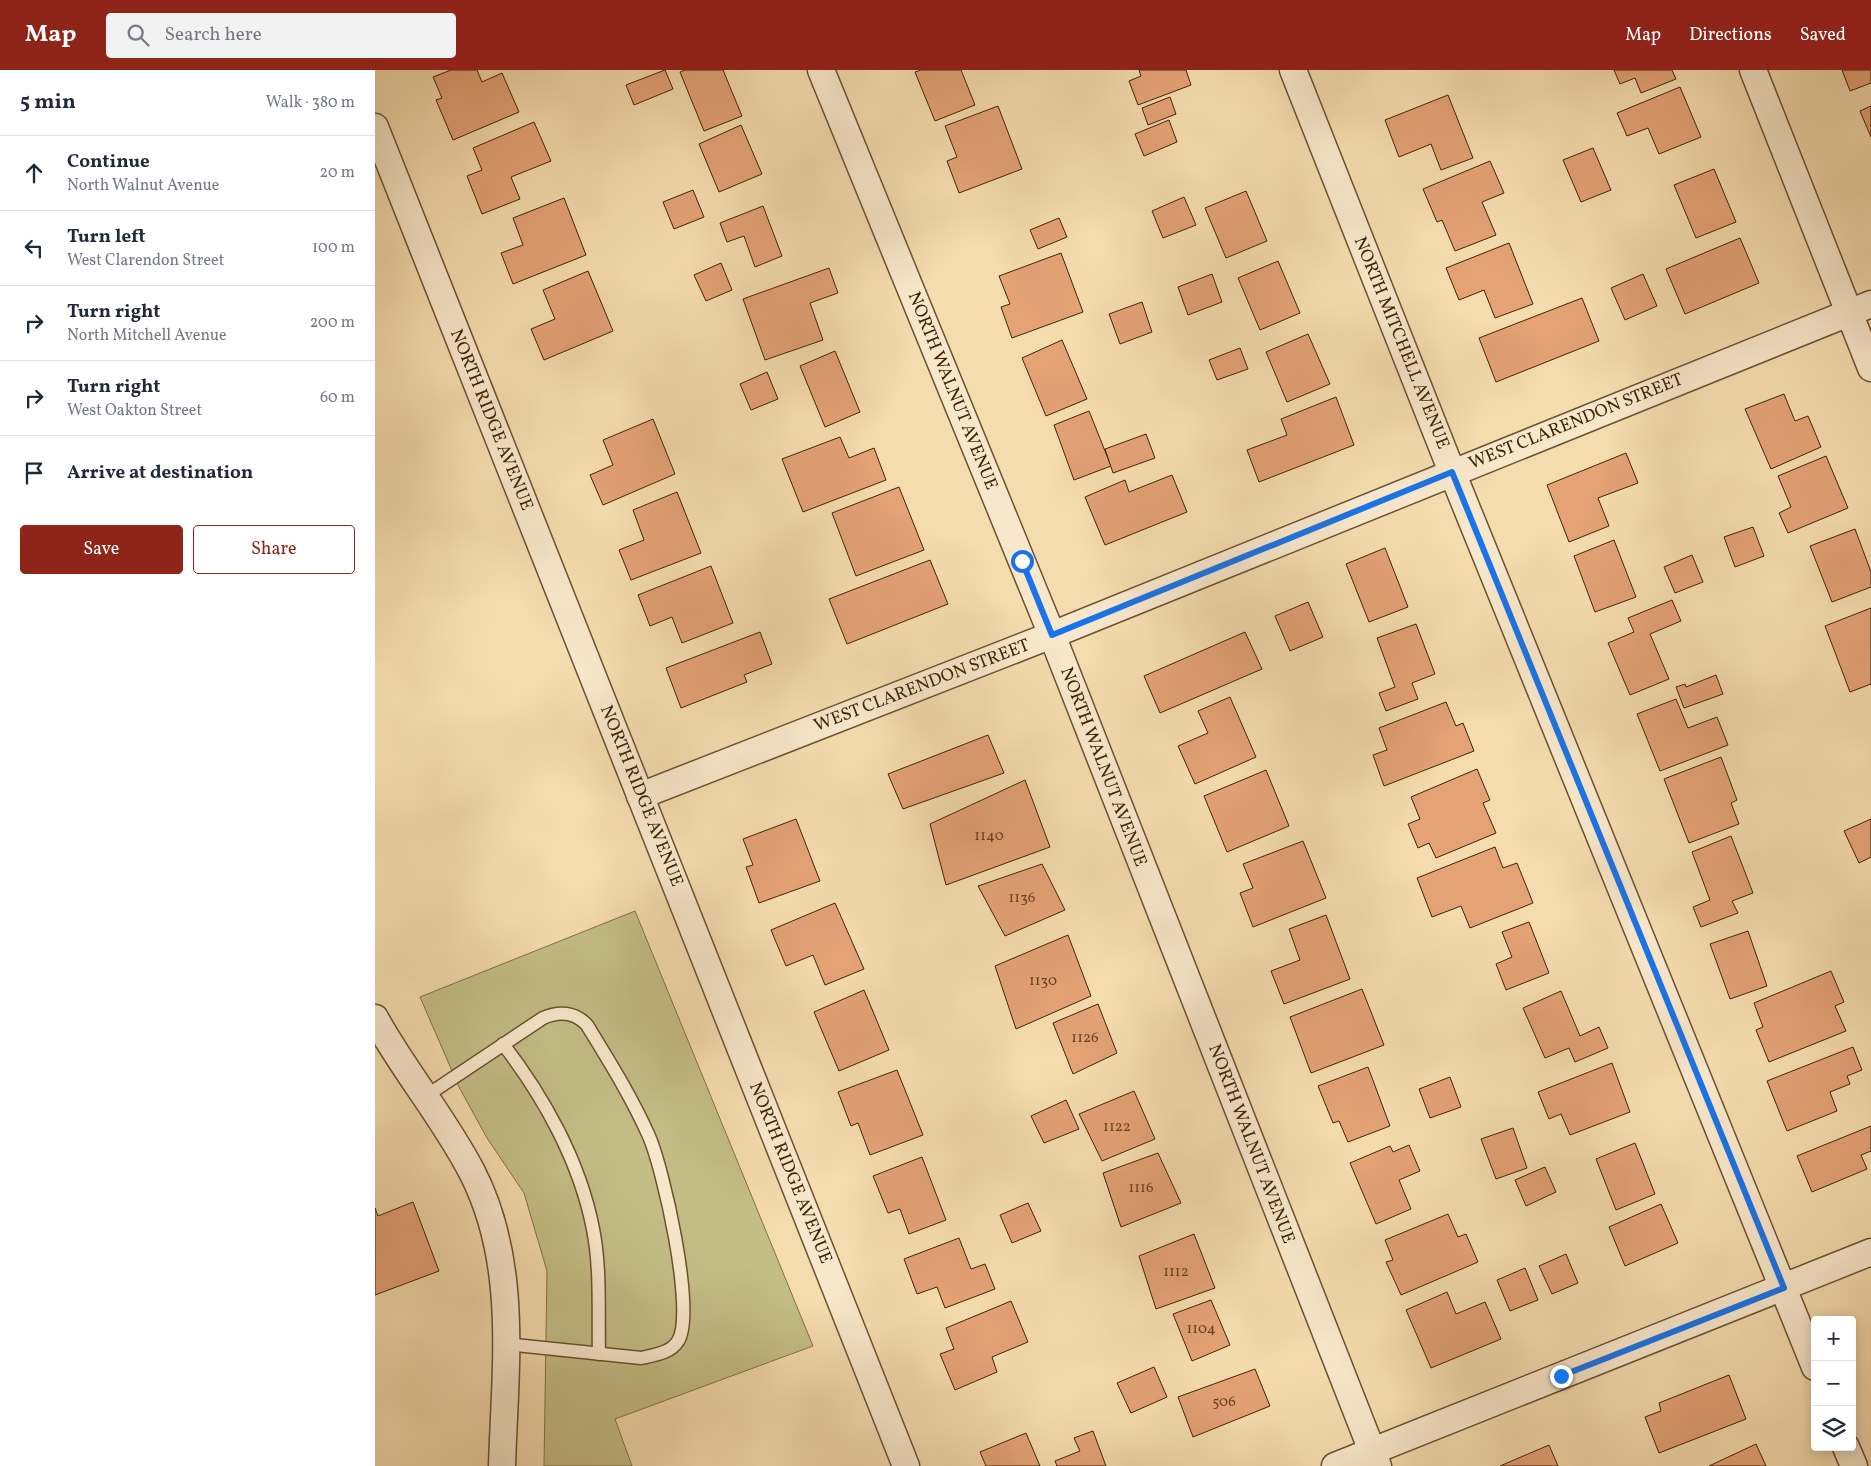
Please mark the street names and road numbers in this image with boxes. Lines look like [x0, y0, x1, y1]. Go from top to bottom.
street label: NORTH MITCHELL AVENUE [1347, 233, 1455, 453]
street label: NORTH WALNUT AVENUE [901, 288, 1003, 494]
street label: NORTH RIDGE AVENUE [443, 326, 539, 515]
street label: WEST CLARENDON STREET [1465, 367, 1687, 477]
street label: WEST CLARENDON STREET [810, 633, 1034, 739]
street label: NORTH WALNUT AVENUE [1053, 664, 1153, 871]
street label: NORTH RIDGE AVENUE [593, 702, 689, 891]
street label: NORTH WALNUT AVENUE [1201, 1041, 1301, 1248]
street label: NORTH RIDGE AVENUE [742, 1079, 838, 1268]

